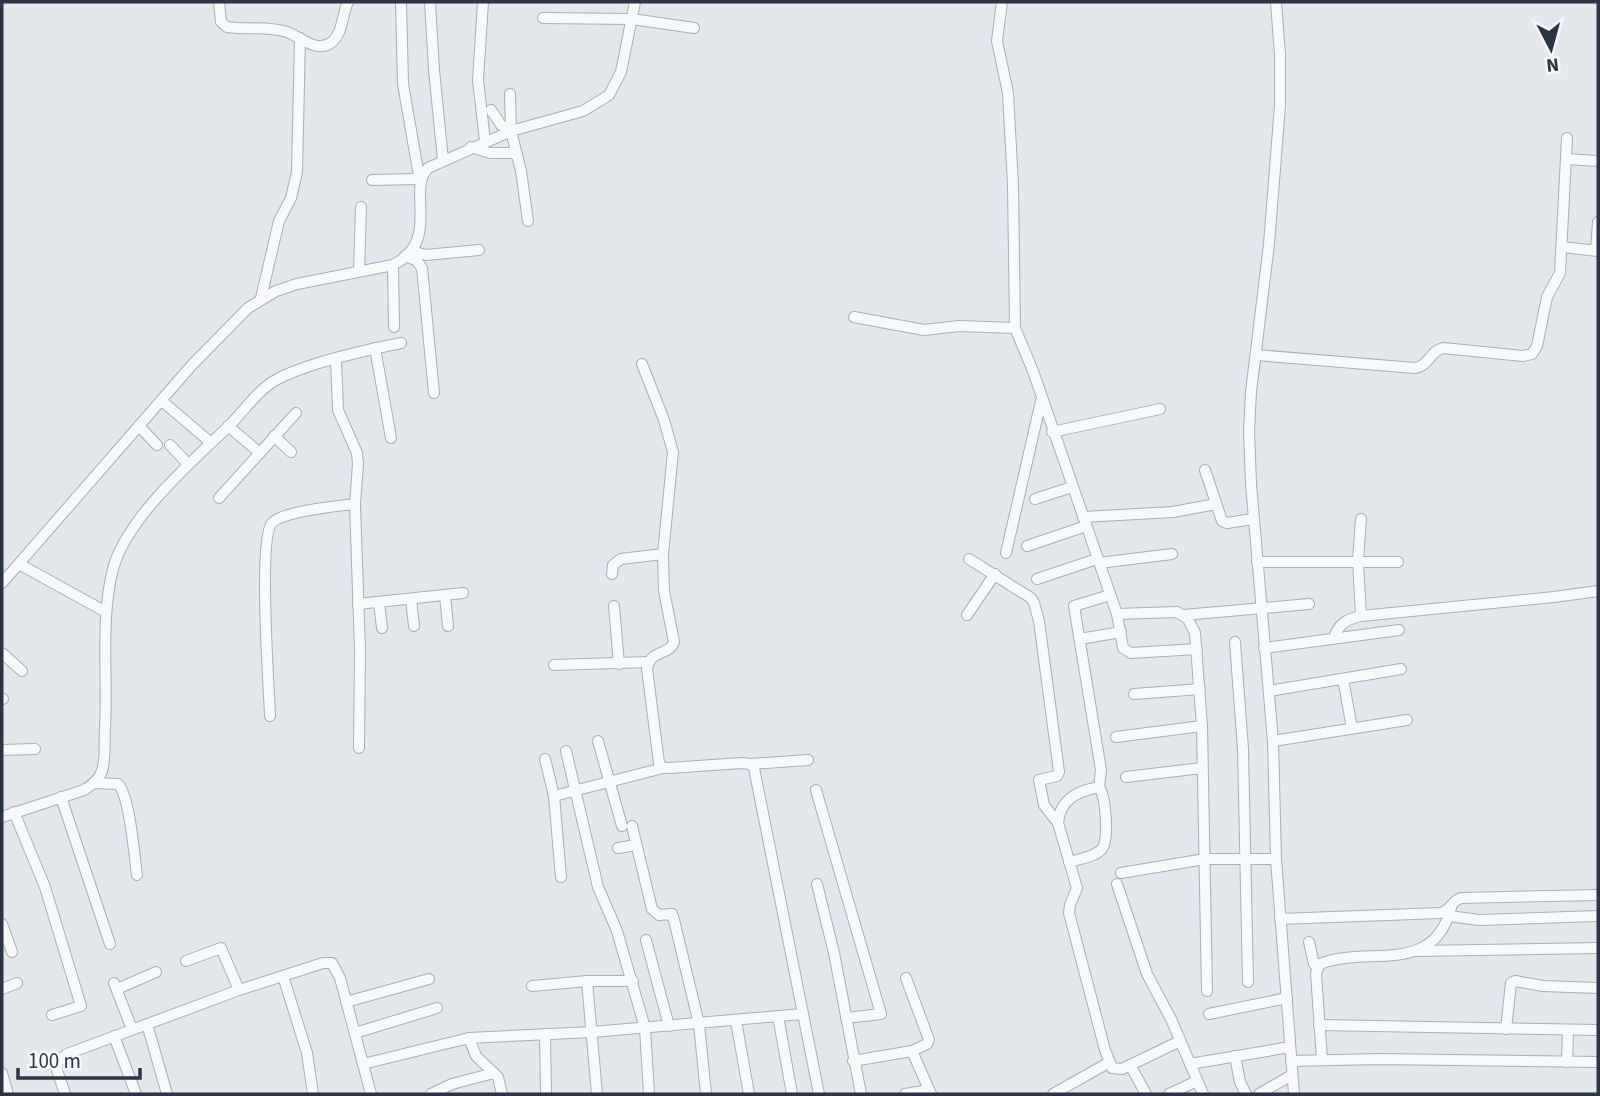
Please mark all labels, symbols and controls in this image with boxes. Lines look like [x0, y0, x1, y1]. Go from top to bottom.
north arrow [1516, 14, 1586, 84]
text: N [1545, 50, 1560, 79]
scale bar [18, 1036, 140, 1080]
text: 100 m [28, 1046, 81, 1076]

